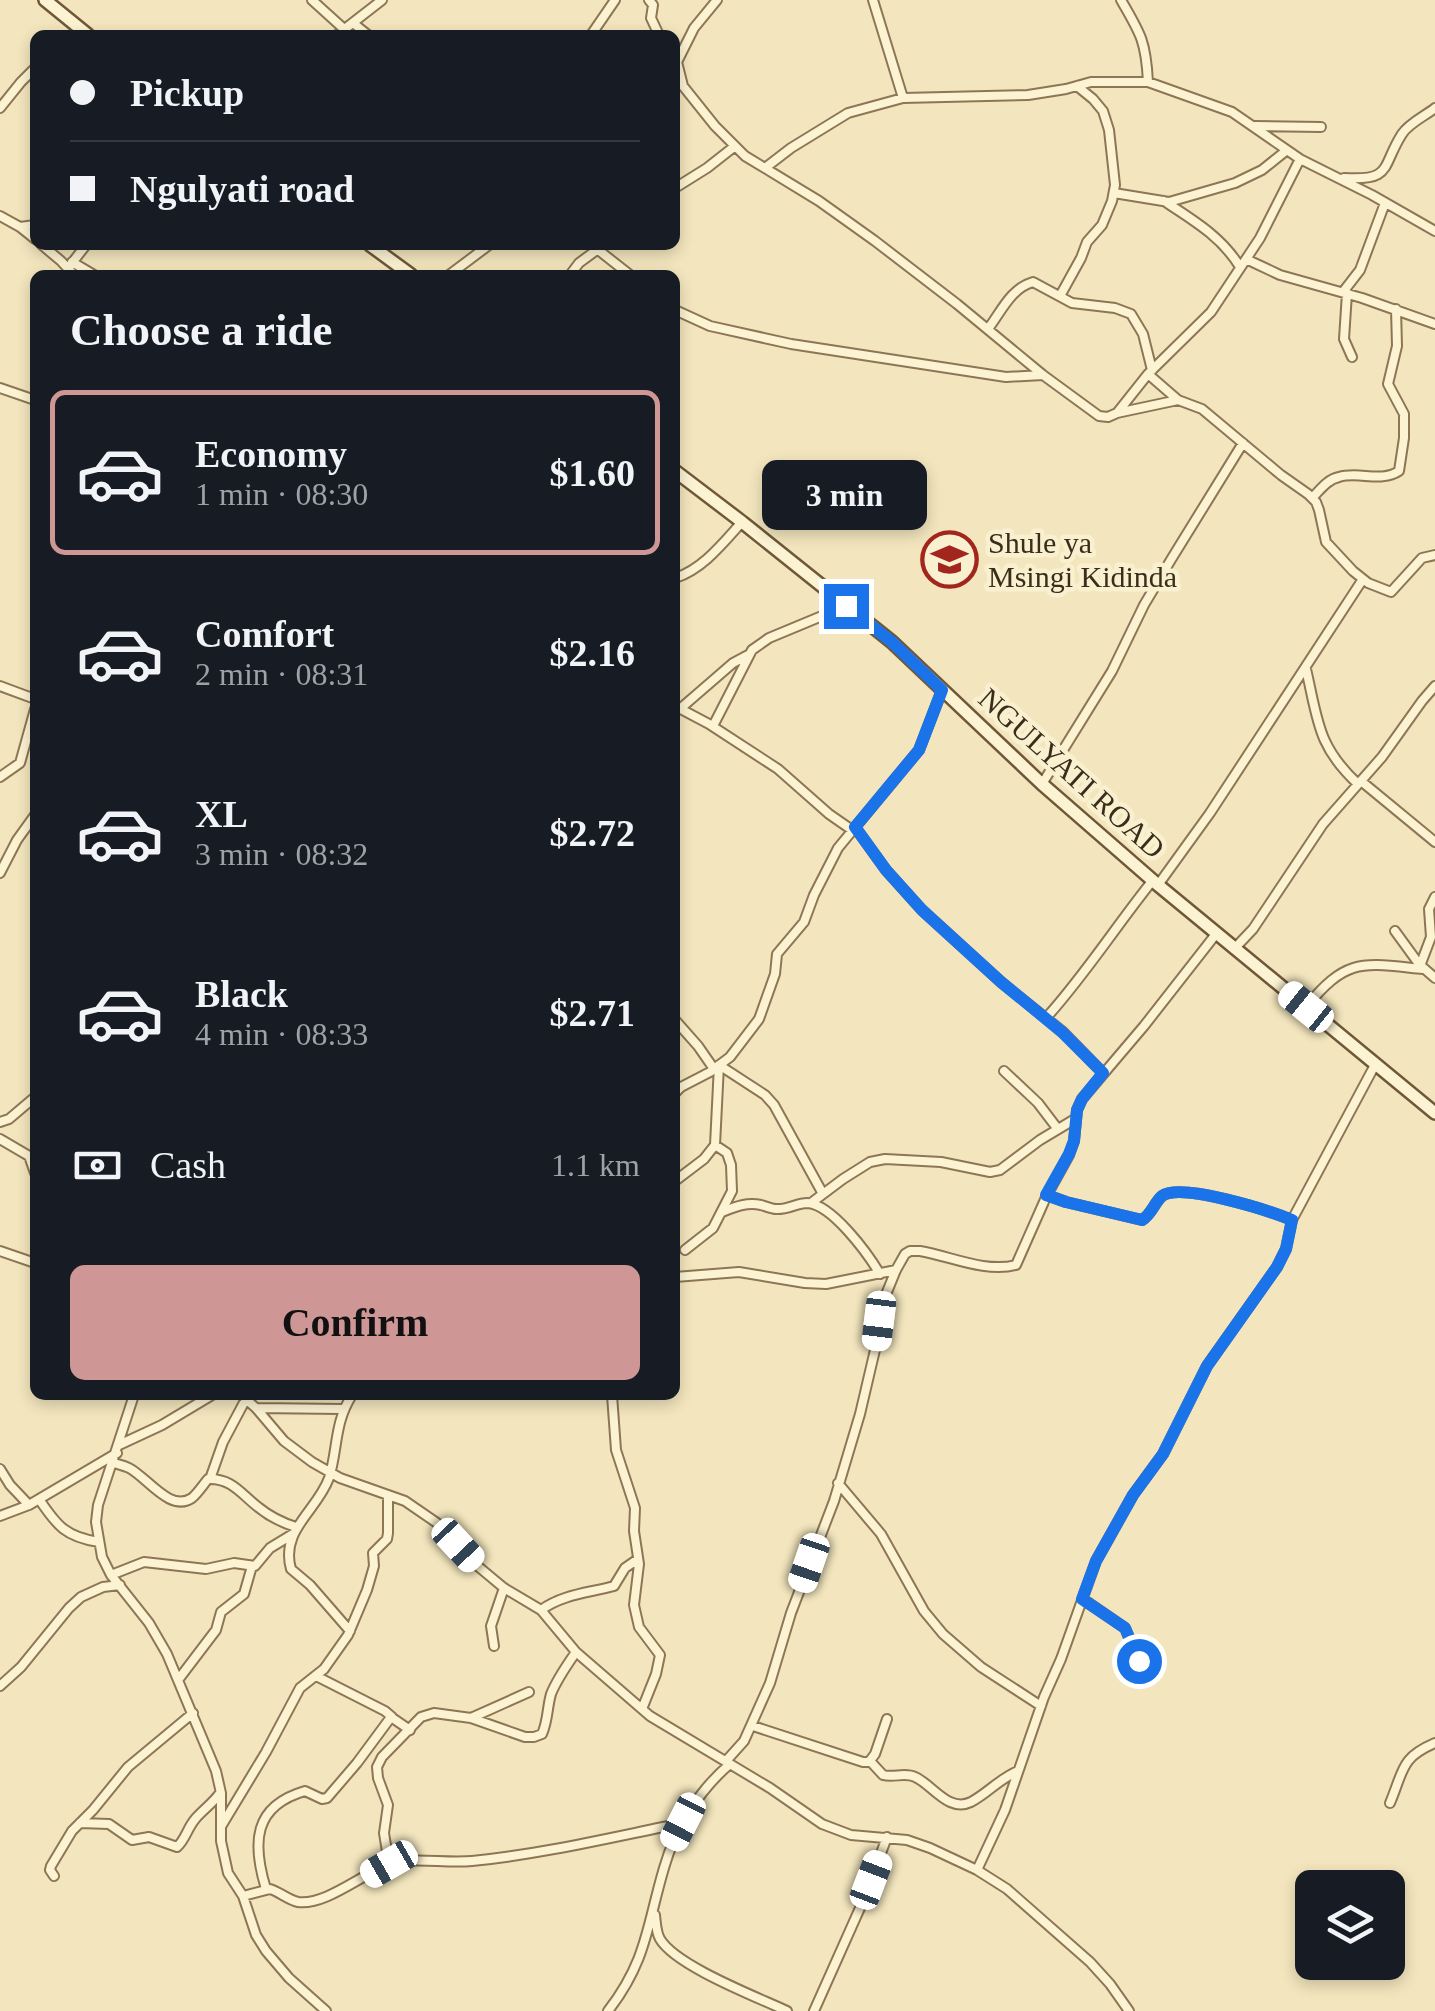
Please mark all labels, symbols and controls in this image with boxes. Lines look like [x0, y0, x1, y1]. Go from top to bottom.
text: Pickup [130, 72, 244, 114]
text: Ngulyati road [130, 168, 354, 210]
text: Choose a ride [70, 305, 333, 355]
icon: car [75, 428, 165, 518]
text: Economy [195, 433, 347, 475]
text: $1.60 [550, 452, 635, 494]
callout: 3 min [764, 461, 928, 531]
text: 1 min · 08:30 [195, 476, 368, 512]
text: 3 min [806, 477, 883, 513]
place label: Shule ya Msingi Kidinda [988, 526, 1177, 593]
school or university icon: Shule ya Msingi Kidinda [919, 529, 979, 589]
route end [824, 584, 869, 629]
icon: car [75, 608, 165, 698]
text: Comfort [195, 613, 334, 655]
text: $2.16 [550, 632, 635, 674]
text: 2 min · 08:31 [195, 656, 368, 692]
street label: NGULYATI ROAD [973, 681, 1171, 865]
icon: car [75, 788, 165, 878]
text: XL [195, 793, 248, 835]
text: $2.72 [550, 812, 635, 854]
text: 3 min · 08:32 [195, 836, 368, 872]
icon: car [75, 968, 165, 1058]
text: Black [195, 973, 288, 1015]
car [1273, 976, 1339, 1038]
text: $2.71 [550, 992, 635, 1034]
text: 4 min · 08:33 [195, 1016, 368, 1052]
icon: cash [70, 1138, 125, 1193]
text: Cash [150, 1144, 226, 1186]
text: 1.1 km [551, 1147, 640, 1183]
button: Confirm [70, 1265, 640, 1380]
car [860, 1289, 898, 1353]
car [427, 1513, 489, 1577]
car [785, 1530, 833, 1596]
route start [1117, 1639, 1162, 1684]
car [656, 1788, 710, 1856]
car [356, 1836, 422, 1892]
car [846, 1847, 896, 1913]
map controls [1295, 1870, 1405, 1980]
button: layers [1295, 1870, 1405, 1980]

